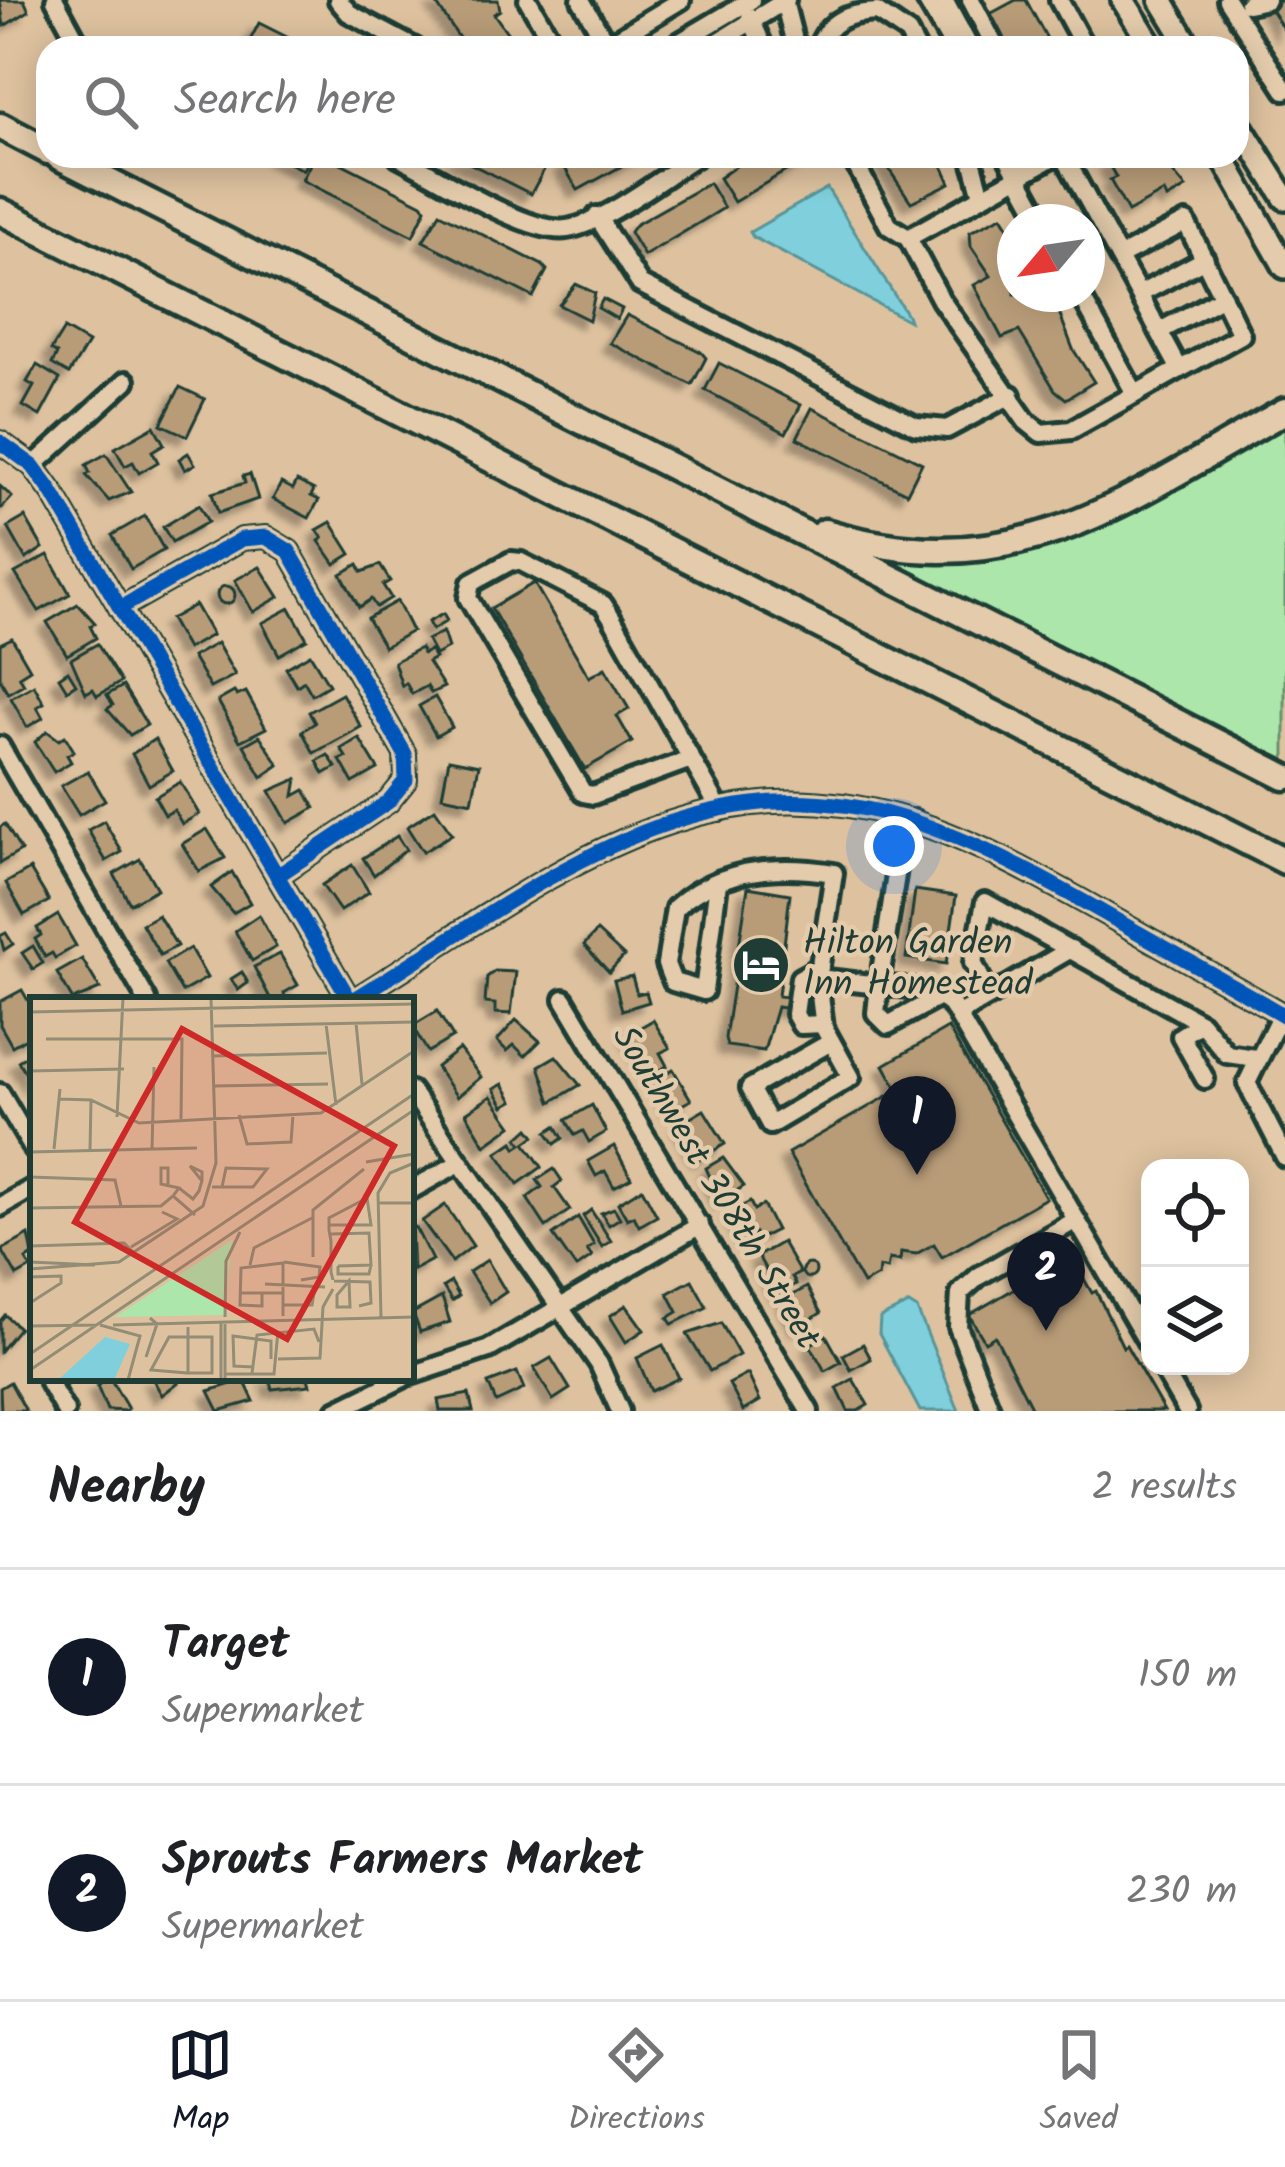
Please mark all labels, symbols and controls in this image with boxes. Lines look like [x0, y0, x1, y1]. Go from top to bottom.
search box [36, 36, 1249, 168]
text: Search here [174, 66, 396, 138]
icon: search [78, 69, 144, 135]
north arrow [997, 204, 1105, 312]
your location [864, 816, 924, 876]
place label: Hilton Garden Inn Homestead [803, 916, 1034, 1014]
hotel icon: Hilton Garden Inn Homestead [730, 934, 792, 996]
inset map [30, 997, 414, 1381]
street label: Southwest 308th Street [595, 1015, 835, 1362]
pin: 1 [878, 1076, 956, 1175]
map controls [1141, 1159, 1249, 1375]
button: locate [1141, 1159, 1249, 1267]
pin: 2 [1007, 1232, 1085, 1331]
button: layers [1141, 1267, 1249, 1375]
text: Nearby [48, 1449, 205, 1530]
text: 2 results [1092, 1458, 1237, 1520]
text: Target [162, 1610, 290, 1682]
text: 1 [81, 1646, 93, 1708]
text: 150 m [1138, 1646, 1237, 1708]
text: Supermarket [162, 1682, 364, 1744]
text: Sprouts Farmers Market [162, 1826, 643, 1898]
text: 2 [76, 1862, 98, 1924]
text: 230 m [1126, 1862, 1237, 1924]
text: Supermarket [162, 1898, 364, 1960]
tab: Map [167, 2022, 233, 2147]
tab: Directions [568, 2022, 705, 2147]
tab: Saved [1039, 2022, 1118, 2147]

